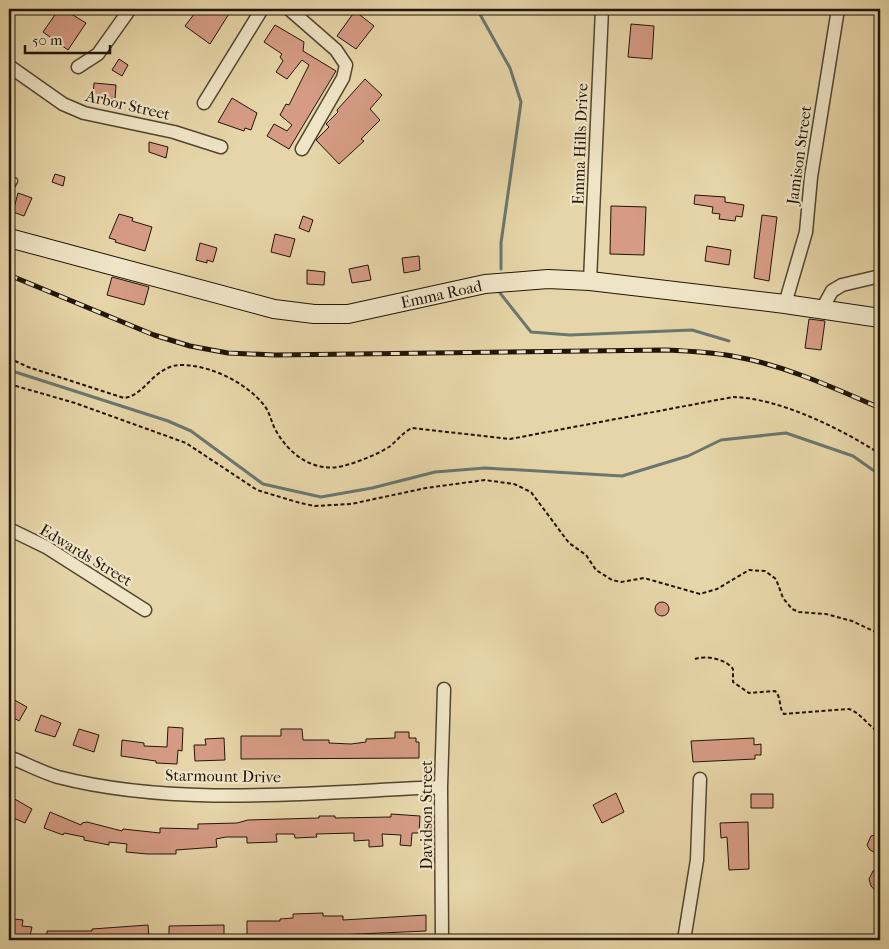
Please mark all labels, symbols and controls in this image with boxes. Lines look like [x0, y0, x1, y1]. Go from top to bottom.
scale bar [25, 22, 110, 54]
text: 50 m [32, 31, 63, 49]
street label: Emma Hills Drive [568, 83, 592, 205]
street label: Arbor Street [83, 86, 172, 124]
street label: Jamison Street [782, 104, 815, 208]
street label: Emma Road [399, 275, 484, 312]
street label: Edwards Street [36, 520, 136, 590]
street label: Davidson Street [417, 760, 436, 870]
street label: Starmount Drive [165, 765, 281, 787]

